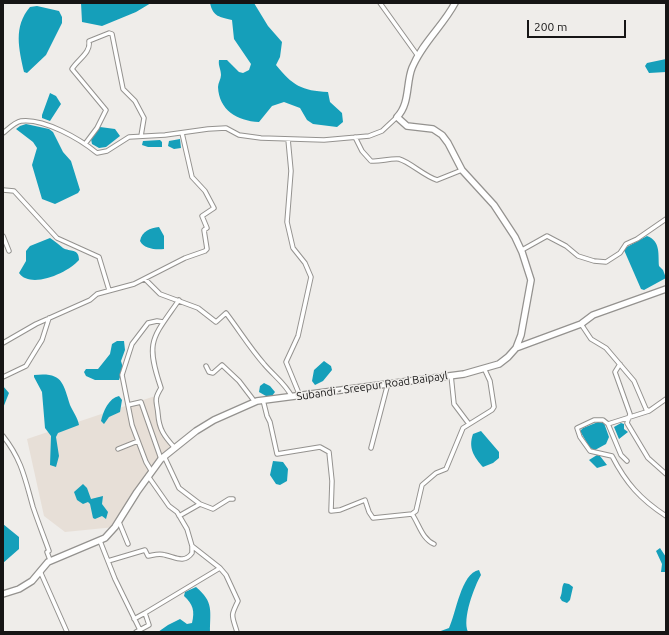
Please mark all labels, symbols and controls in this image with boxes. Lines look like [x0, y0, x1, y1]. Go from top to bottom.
scale bar [529, 12, 628, 38]
text: 200 m [534, 20, 567, 33]
street label: Subandi - Sreepur Road Baipayl [295, 369, 449, 403]

